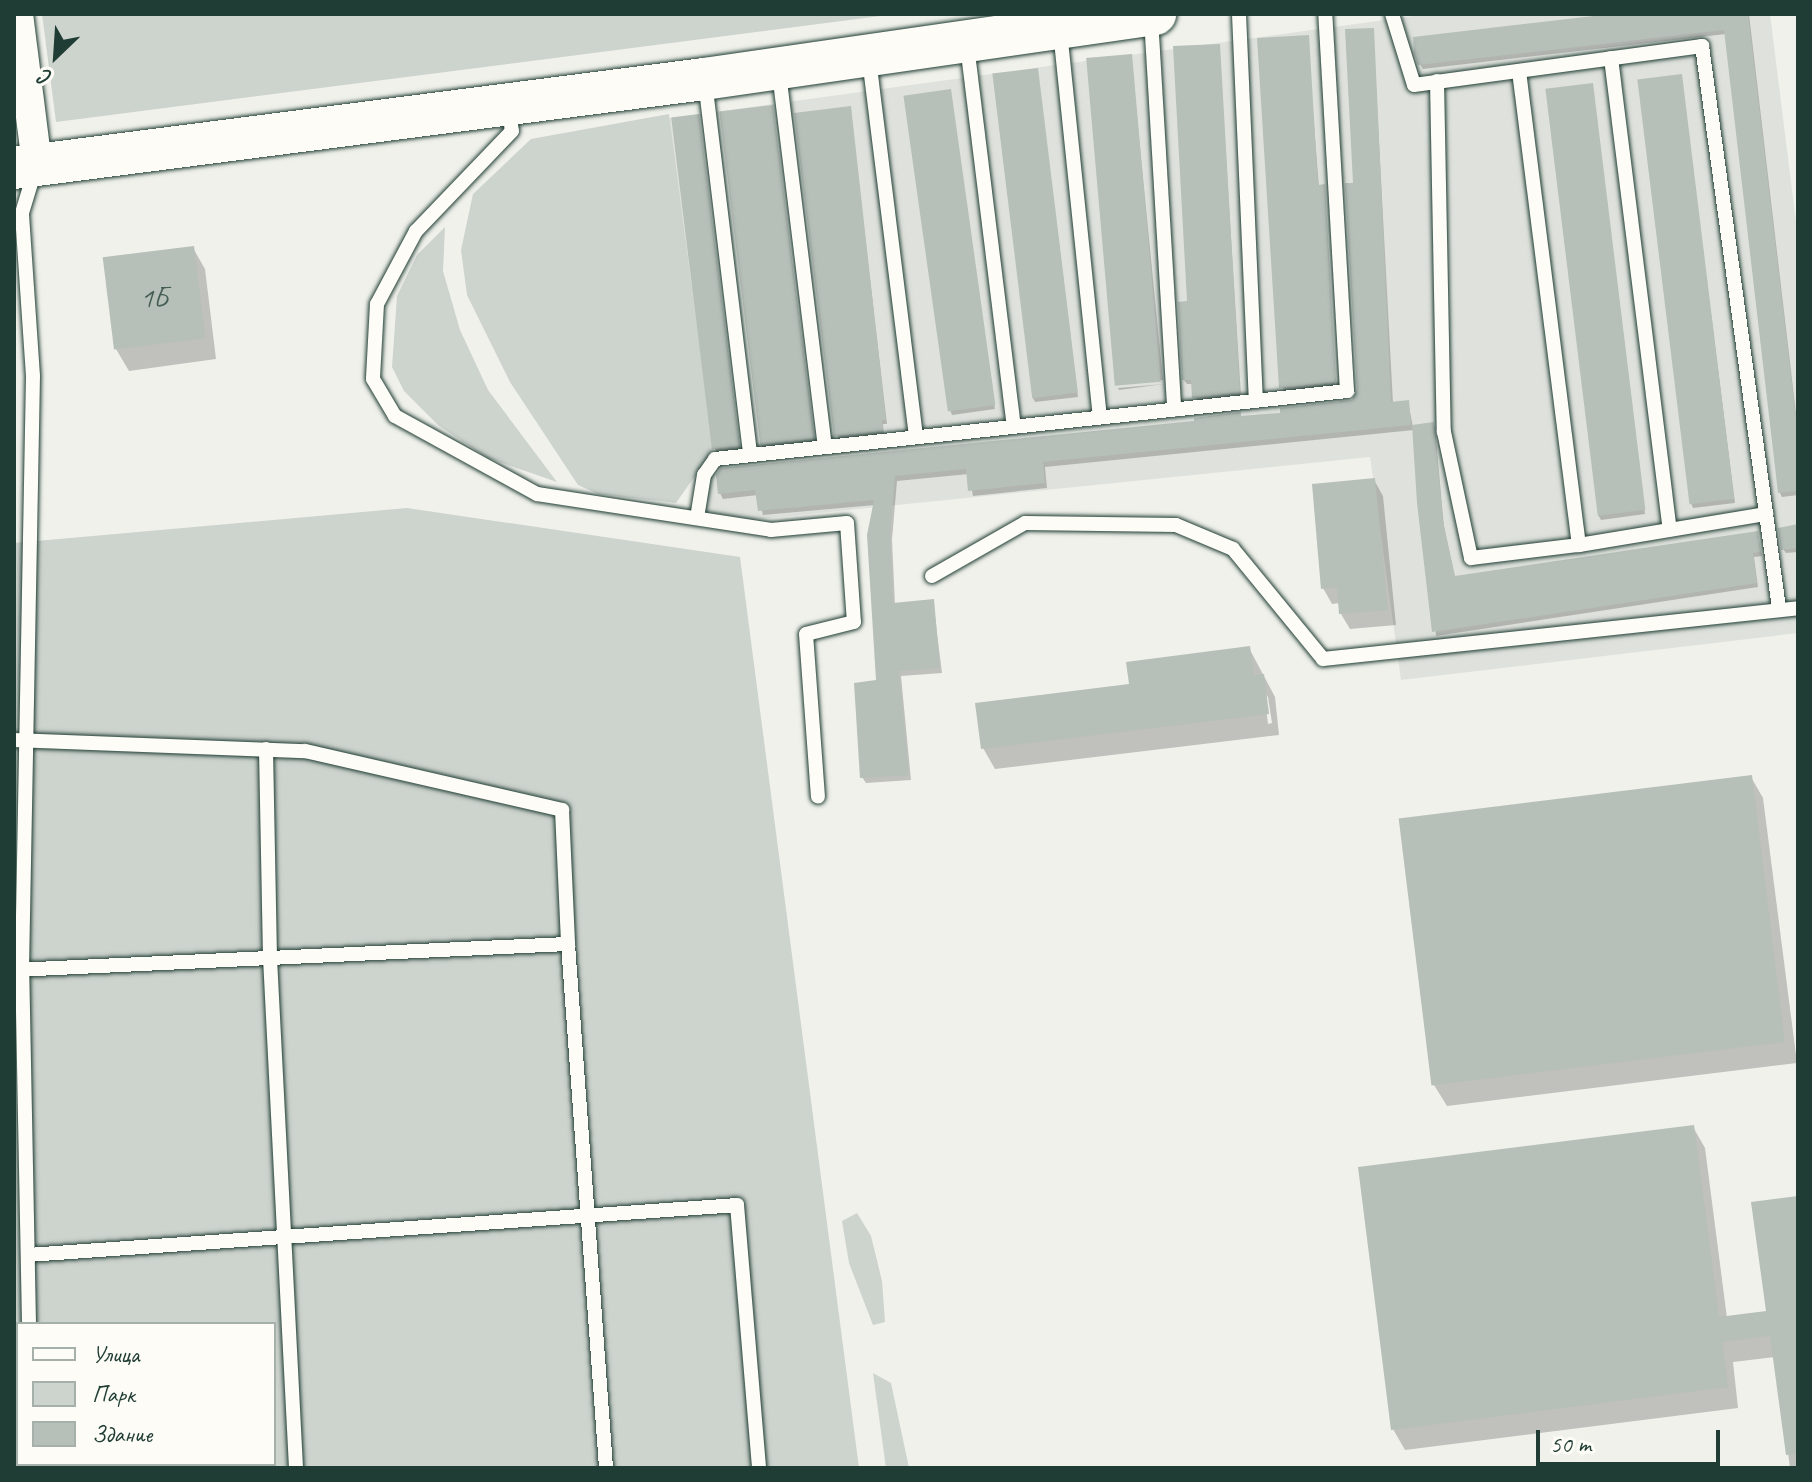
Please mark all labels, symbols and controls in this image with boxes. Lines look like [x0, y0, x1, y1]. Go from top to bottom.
north arrow [16, 16, 96, 96]
text: С [35, 63, 57, 93]
house number: 1Б [141, 281, 167, 315]
legend [16, 1322, 276, 1466]
text: Улица [92, 1339, 140, 1369]
text: Парк [92, 1379, 135, 1409]
scale bar [1540, 1414, 1724, 1464]
text: Здание [92, 1419, 152, 1449]
text: 50 m [1550, 1429, 1591, 1459]

